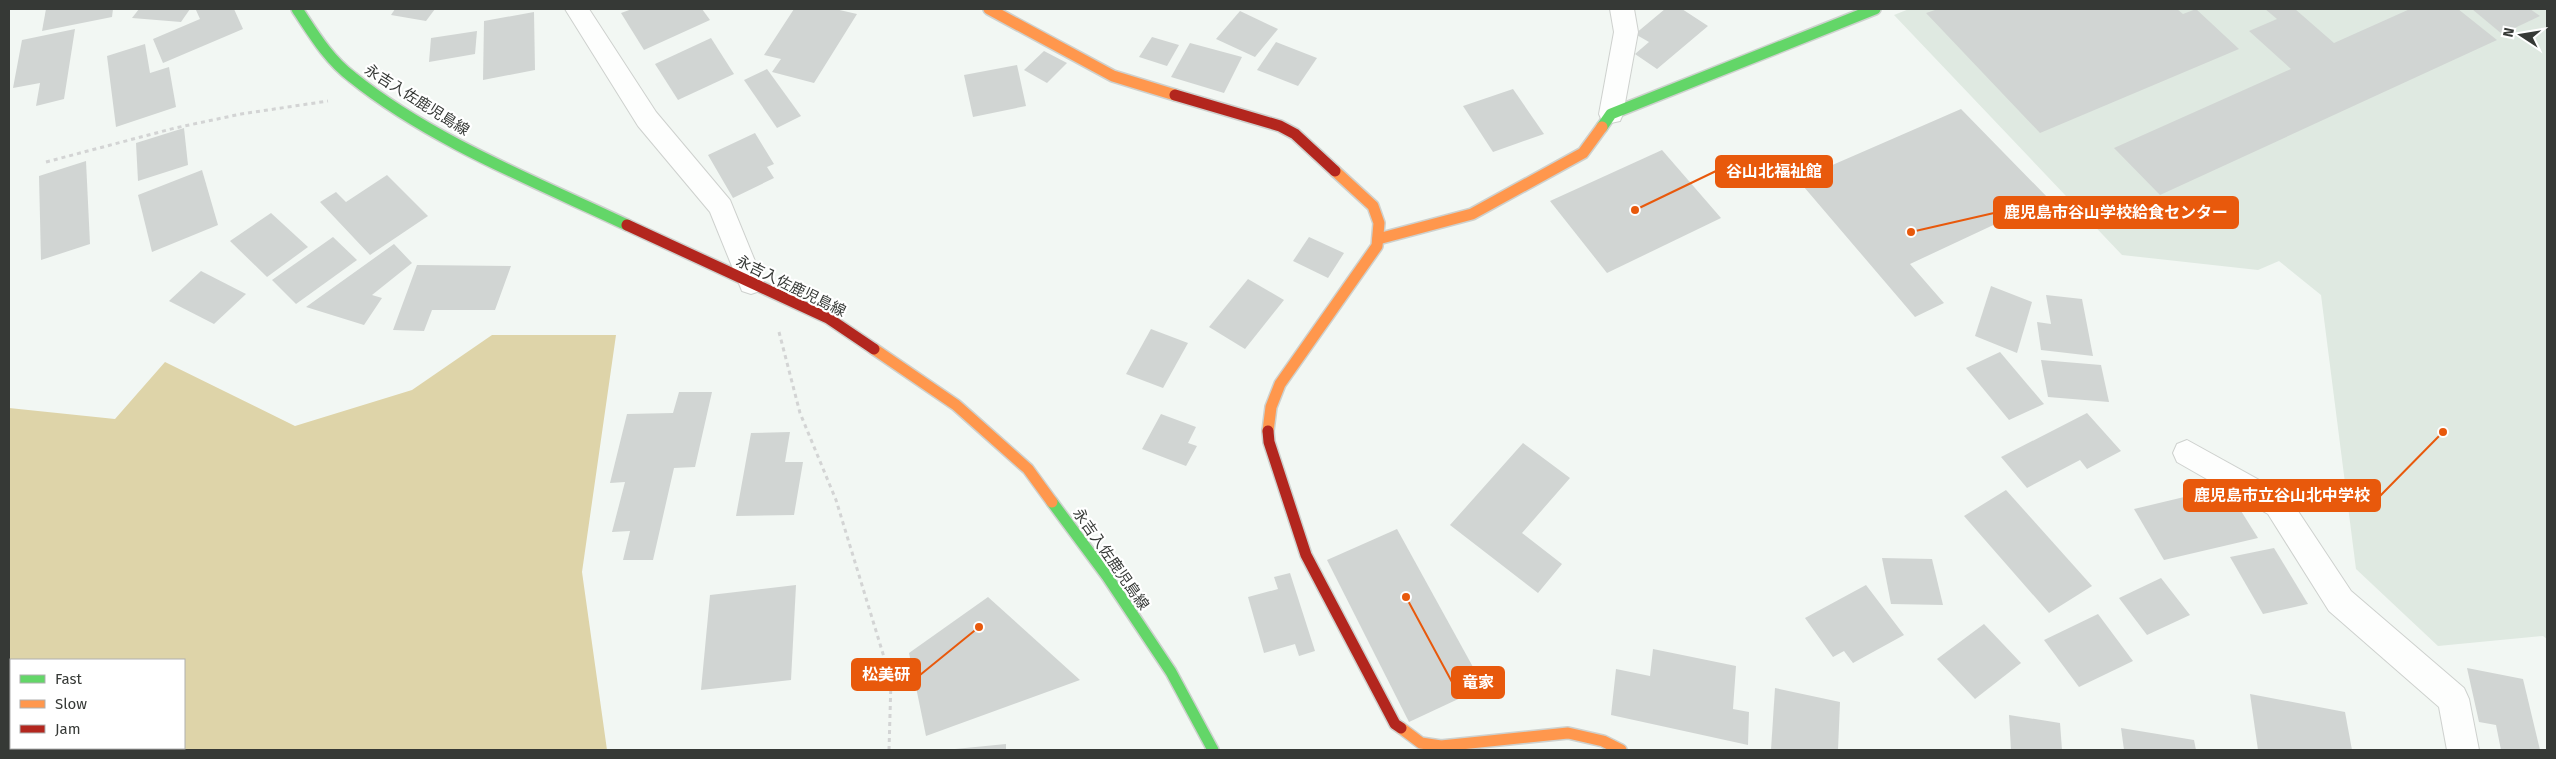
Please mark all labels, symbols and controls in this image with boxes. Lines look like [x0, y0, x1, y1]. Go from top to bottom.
north arrow [2496, 10, 2546, 60]
text: N [2499, 26, 2518, 39]
street label: 永吉入佐鹿児島線 [361, 61, 473, 139]
callout: 谷山北福祉館 [1716, 156, 1832, 187]
text: 谷山北福祉館 [1726, 162, 1822, 181]
callout: 鹿児島市谷山学校給食センター [1994, 197, 2238, 228]
text: 鹿児島市谷山学校給食センター [2004, 203, 2228, 222]
street label: 永吉入佐鹿児島線 [733, 252, 849, 320]
callout: 鹿児島市立谷山北中学校 [2184, 480, 2380, 511]
text: 鹿児島市立谷山北中学校 [2194, 486, 2370, 505]
street label: 永吉入佐鹿児島線 [1069, 505, 1153, 613]
legend [10, 659, 185, 749]
callout: 松美研 [852, 659, 920, 690]
text: 松美研 [862, 665, 910, 684]
callout: 竜家 [1452, 667, 1504, 698]
text: Fast [55, 670, 82, 688]
text: 竜家 [1462, 673, 1494, 692]
text: Slow [55, 695, 87, 713]
text: Jam [55, 720, 81, 738]

